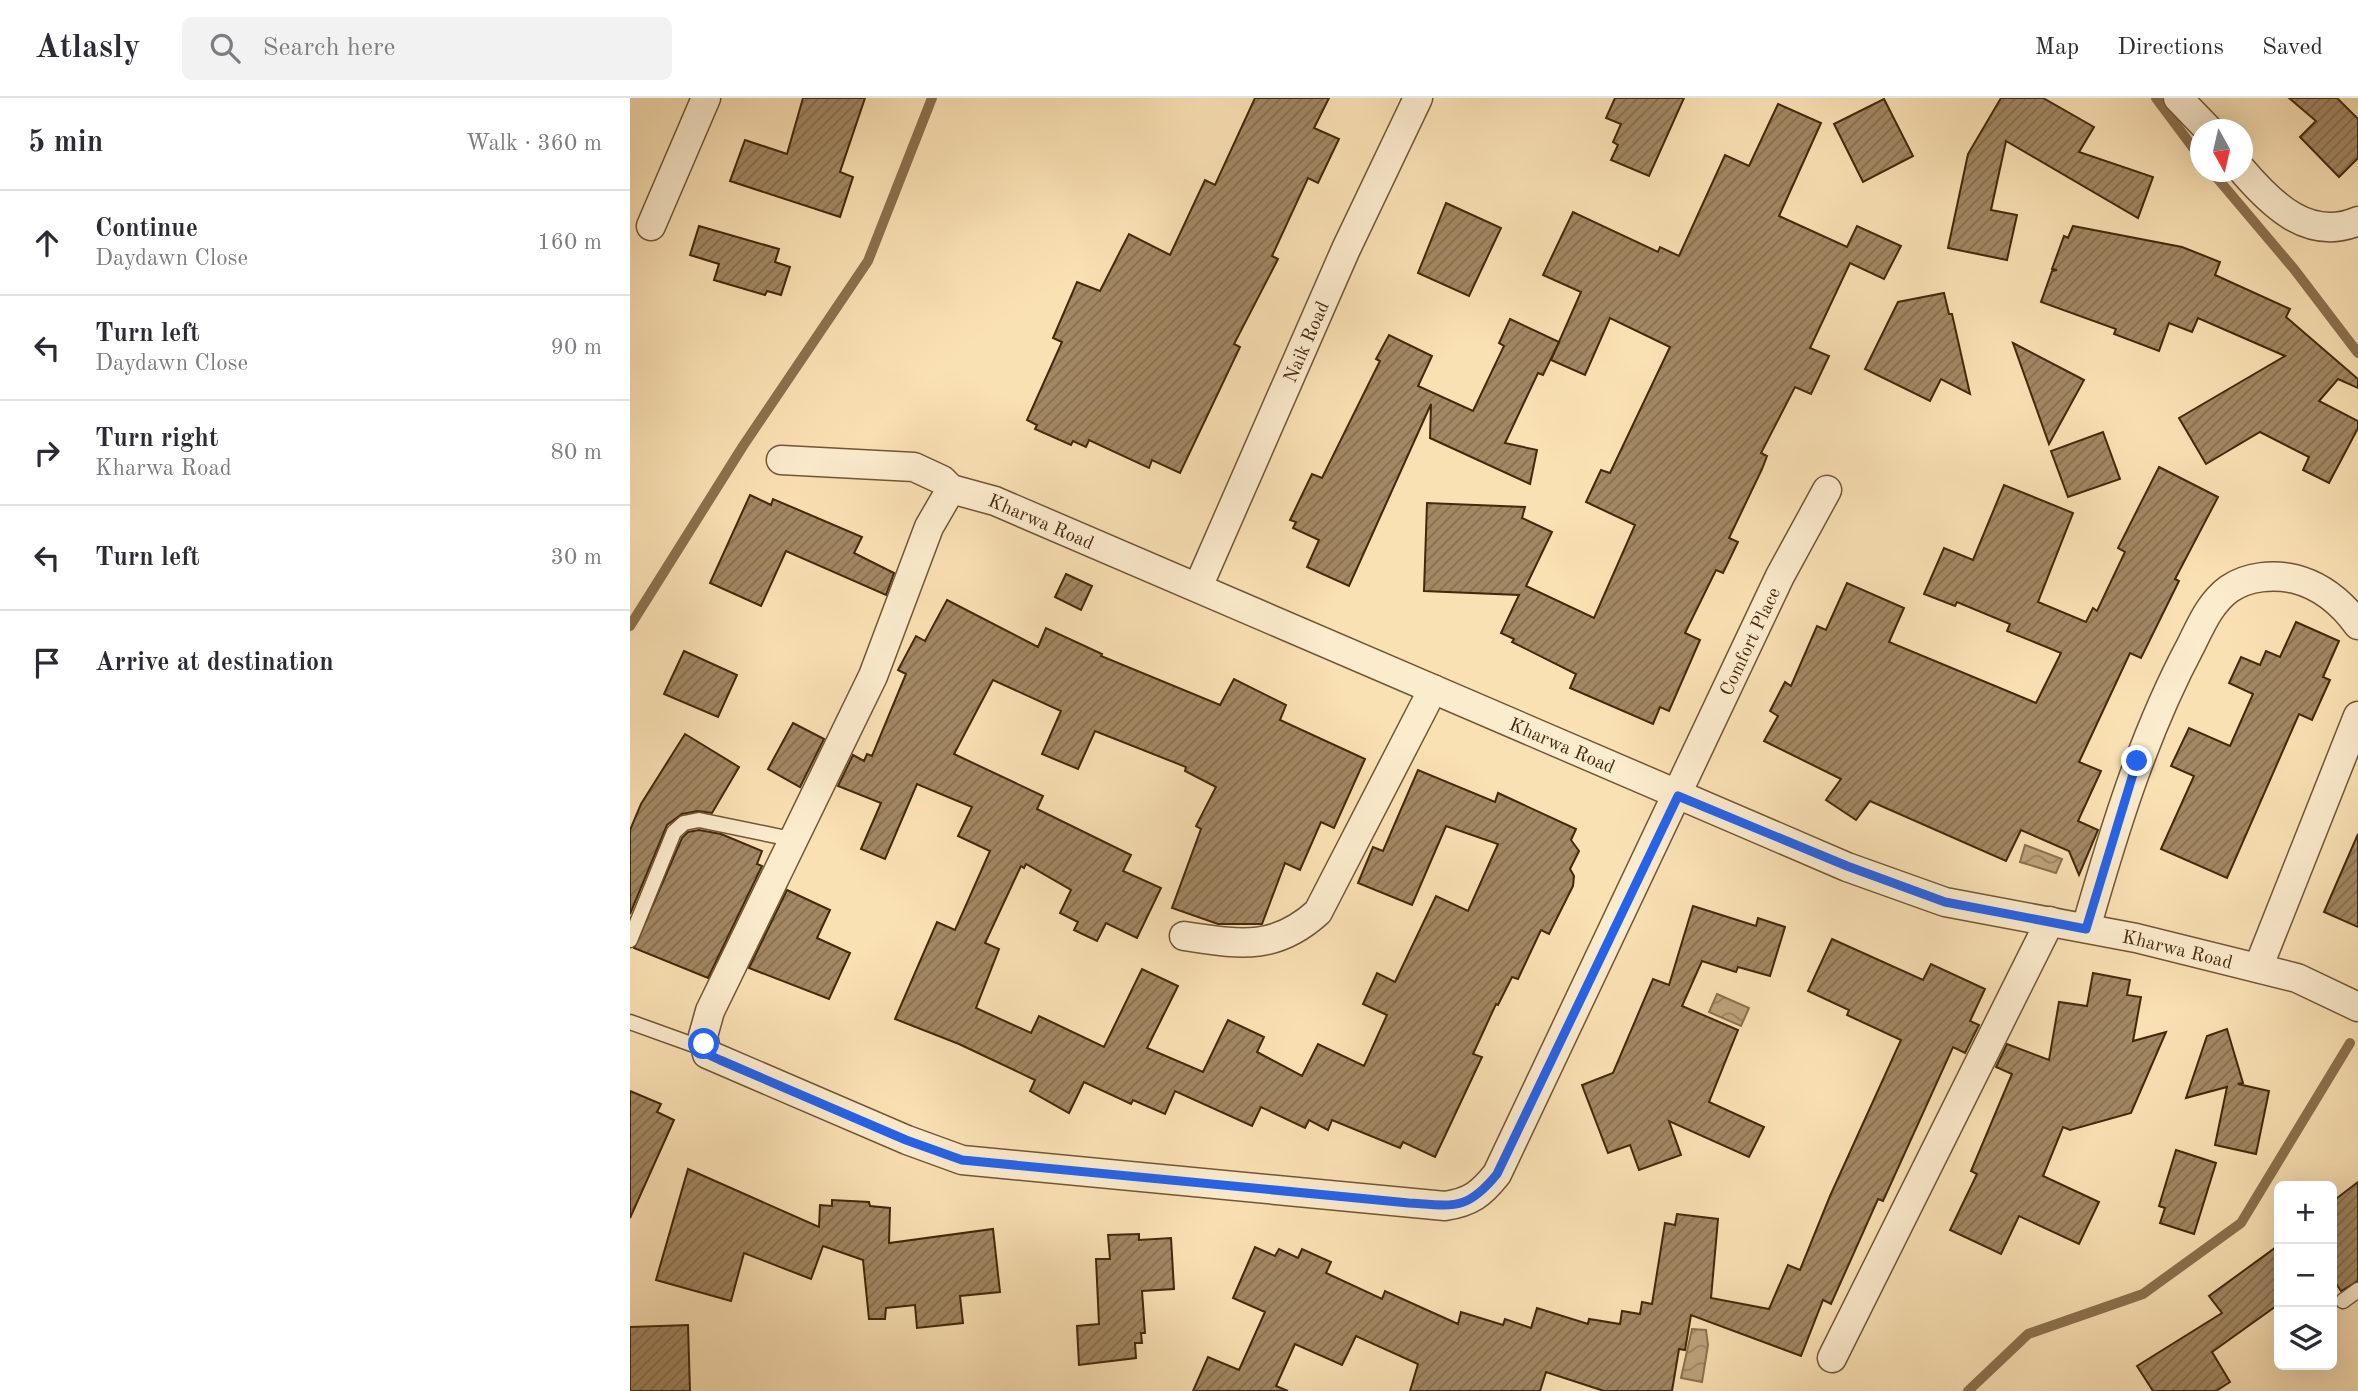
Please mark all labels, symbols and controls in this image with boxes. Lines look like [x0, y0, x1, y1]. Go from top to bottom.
search box [182, 17, 672, 80]
icon: search [206, 29, 244, 67]
text: Atlasly [35, 32, 140, 65]
text: Search here [262, 35, 396, 61]
text: Map [2035, 36, 2079, 60]
text: Directions [2117, 36, 2224, 60]
text: Saved [2262, 36, 2323, 60]
north arrow [2190, 119, 2253, 182]
text: 5 min [28, 128, 103, 158]
text: Walk · 360 m [466, 132, 602, 155]
text: Continue [95, 216, 198, 242]
icon: ahead [28, 224, 66, 262]
text: 160 m [537, 231, 602, 254]
text: Daydawn Close [95, 247, 248, 270]
street label: Naik Road [1282, 299, 1334, 386]
text: Turn left [95, 321, 200, 347]
icon: left [28, 329, 66, 367]
text: 90 m [551, 336, 602, 359]
text: Daydawn Close [95, 352, 248, 375]
text: Turn right [95, 426, 218, 452]
icon: right [28, 434, 66, 472]
text: 80 m [551, 441, 602, 464]
text: Kharwa Road [95, 457, 232, 480]
street label: Kharwa Road [985, 492, 1096, 554]
icon: left [28, 539, 66, 577]
text: Turn left [95, 545, 200, 571]
text: 30 m [551, 546, 602, 569]
street label: Comfort Place [1718, 585, 1785, 699]
icon: arrive [28, 644, 66, 682]
text: Arrive at destination [95, 650, 334, 676]
street label: Kharwa Road [1506, 716, 1617, 778]
route end [2121, 745, 2152, 776]
street label: Kharwa Road [2120, 929, 2234, 974]
route start [688, 1028, 719, 1059]
map controls [2274, 1181, 2337, 1370]
button: + [2274, 1181, 2337, 1244]
button: − [2274, 1244, 2337, 1307]
button: layers [2274, 1307, 2337, 1370]

